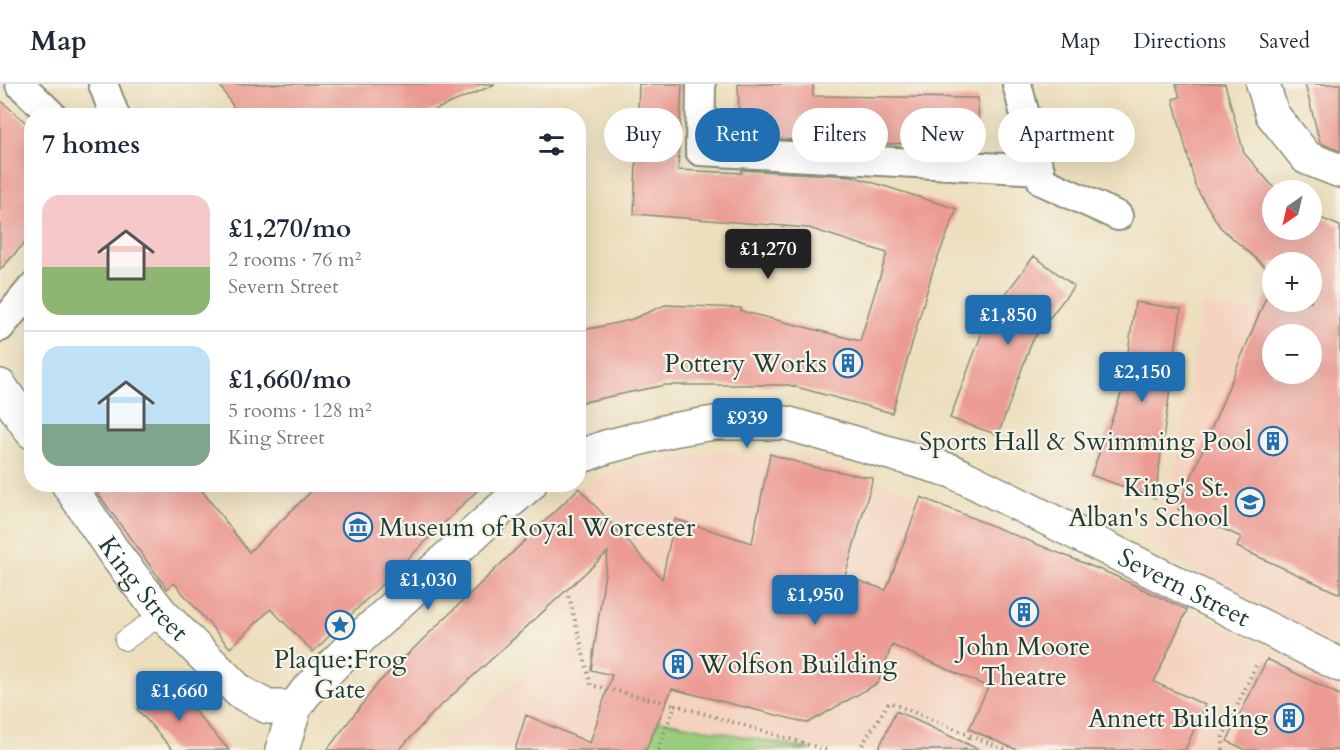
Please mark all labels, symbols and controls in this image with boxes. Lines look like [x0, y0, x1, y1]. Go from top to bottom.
text: Map [30, 22, 87, 60]
text: Map [1060, 27, 1100, 56]
text: Directions [1133, 27, 1226, 56]
text: Saved [1259, 27, 1310, 56]
chip: Buy [604, 108, 683, 162]
chip: Rent [695, 108, 780, 162]
chip: Filters [792, 108, 888, 162]
chip: New [900, 108, 986, 162]
chip: Apartment [998, 108, 1135, 162]
text: 7 homes [42, 127, 140, 162]
icon: filters [535, 128, 568, 161]
north arrow [1262, 180, 1322, 240]
map controls [1262, 180, 1322, 384]
text: £1,270/mo [228, 211, 351, 246]
icon: home [90, 219, 162, 291]
pin: £1,270 [719, 229, 817, 280]
text: £1,270 [739, 235, 797, 262]
text: 2 rooms · 76 m² [228, 246, 361, 273]
button: + [1262, 252, 1322, 312]
text: Severn Street [228, 273, 338, 300]
pin: £1,850 [959, 295, 1057, 346]
text: £1,850 [979, 301, 1037, 328]
button: − [1262, 324, 1322, 384]
place label: Pottery Works [664, 346, 827, 381]
building icon: Pottery Works [832, 347, 864, 379]
pin: £2,150 [1093, 352, 1191, 403]
text: £2,150 [1113, 358, 1171, 385]
text: £1,660/mo [228, 362, 351, 397]
icon: home [90, 370, 162, 442]
text: 5 rooms · 128 m² [228, 397, 372, 424]
pin: £939 [711, 398, 783, 449]
text: £939 [726, 404, 768, 431]
text: King Street [228, 424, 325, 451]
place label: Sports Hall & Swimming Pool [919, 424, 1252, 459]
building icon: Sports Hall & Swimming Pool [1257, 425, 1289, 457]
place label: King's St. Alban's School [1068, 470, 1229, 535]
school or university icon: King's St. Alban's School [1234, 486, 1266, 518]
place label: Museum of Royal Worcester [379, 510, 696, 545]
museum icon: Museum of Royal Worcester [342, 511, 374, 543]
street label: King Street [90, 529, 196, 648]
street label: Severn Street [1112, 539, 1256, 635]
pin: £1,030 [379, 560, 477, 611]
text: £1,030 [399, 566, 457, 593]
pin: £1,950 [766, 575, 864, 626]
text: £1,950 [786, 581, 844, 608]
building icon: John Moore Theatre [1008, 596, 1040, 628]
place icon: Plaque:Frog Gate [324, 609, 356, 641]
place label: John Moore Theatre [954, 629, 1090, 694]
place label: Plaque:Frog Gate [274, 642, 407, 707]
place label: Wolfson Building [698, 647, 898, 682]
building icon: Wolfson Building [662, 648, 694, 680]
pin: £1,660 [130, 671, 228, 722]
text: £1,660 [150, 677, 208, 704]
place label: Annett Building [1088, 701, 1268, 736]
building icon: Annett Building [1273, 702, 1305, 734]

